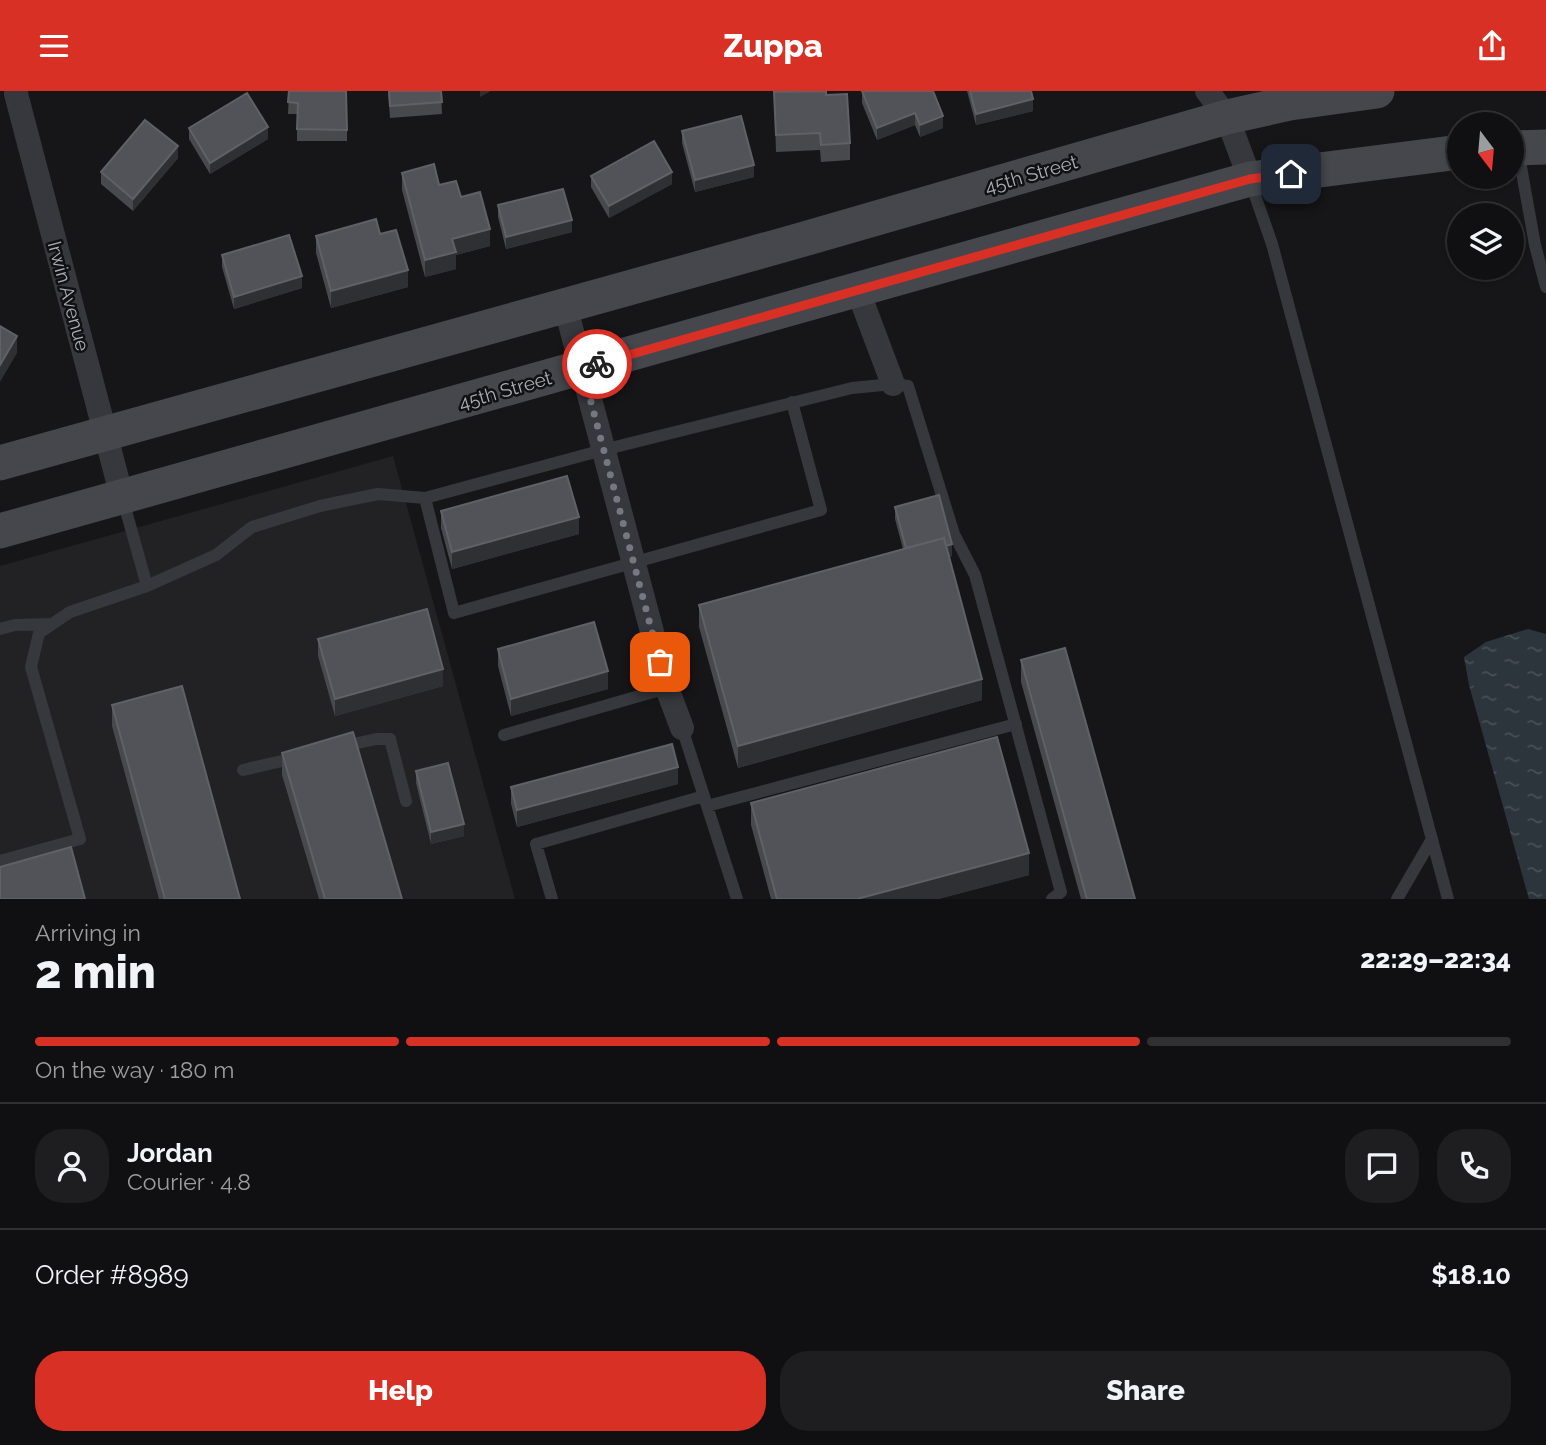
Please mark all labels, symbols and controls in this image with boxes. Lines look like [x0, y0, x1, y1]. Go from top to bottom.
icon: menu [35, 27, 73, 65]
text: Zuppa [723, 27, 823, 64]
icon: share [1473, 27, 1511, 65]
north arrow [1447, 112, 1524, 189]
map controls [1447, 112, 1524, 280]
pin [1261, 144, 1321, 204]
street label: 45th Street [982, 150, 1081, 198]
icon: home [1272, 155, 1310, 193]
button: layers [1447, 203, 1524, 280]
street label: Irwin Avenue [44, 239, 94, 353]
courier [562, 329, 632, 399]
icon: bike [578, 345, 616, 383]
street label: 45th Street [456, 366, 555, 414]
pin [630, 632, 690, 692]
icon: bag [641, 643, 679, 681]
text: Arriving in [35, 919, 141, 946]
text: 22:29–22:34 [1360, 944, 1511, 974]
text: 2 min [35, 945, 156, 999]
text: On the way · 180 m [35, 1056, 234, 1083]
button: person [35, 1129, 109, 1203]
button: chat [1345, 1129, 1419, 1203]
button: phone [1437, 1129, 1511, 1203]
text: Jordan [127, 1138, 213, 1168]
text: Courier · 4.8 [127, 1168, 251, 1195]
text: Order #8989 [35, 1260, 189, 1290]
text: $18.10 [1431, 1260, 1511, 1290]
button: Help [35, 1351, 766, 1431]
button: Share [780, 1351, 1511, 1431]

